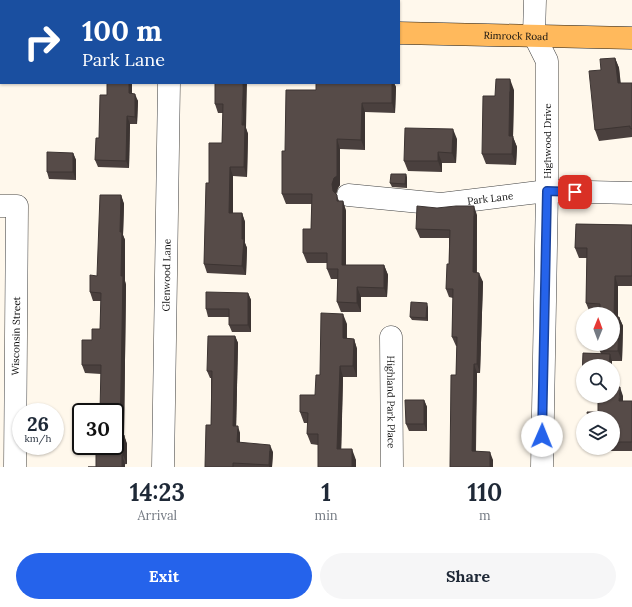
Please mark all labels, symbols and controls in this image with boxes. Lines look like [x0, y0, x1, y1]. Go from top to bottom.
text: 100 m [82, 13, 162, 49]
icon: right [16, 16, 68, 68]
street label: Rimrock Road [483, 28, 548, 43]
text: Park Lane [82, 48, 165, 71]
street label: Highwood Drive [541, 103, 554, 179]
pin [558, 175, 592, 209]
icon: arrive [564, 181, 586, 203]
street label: Park Lane [466, 189, 514, 207]
street label: Glenwood Lane [159, 238, 173, 311]
street label: Wisconsin Street [9, 296, 23, 376]
north arrow [576, 307, 620, 351]
map controls [576, 307, 620, 455]
street label: Highland Park Place [385, 355, 398, 449]
button: search [576, 359, 620, 403]
speed limit sign: 30 [72, 403, 124, 455]
text: 26 [27, 411, 49, 436]
button: layers [576, 411, 620, 455]
position arrow [521, 415, 563, 457]
text: km/h [24, 432, 52, 445]
text: 14:23 [130, 477, 185, 508]
text: 1 [321, 477, 331, 508]
text: 110 [467, 477, 502, 508]
text: Arrival [137, 507, 177, 524]
text: min [315, 507, 338, 524]
text: m [479, 507, 491, 524]
button: Exit [16, 553, 312, 599]
button: Share [320, 553, 616, 599]

